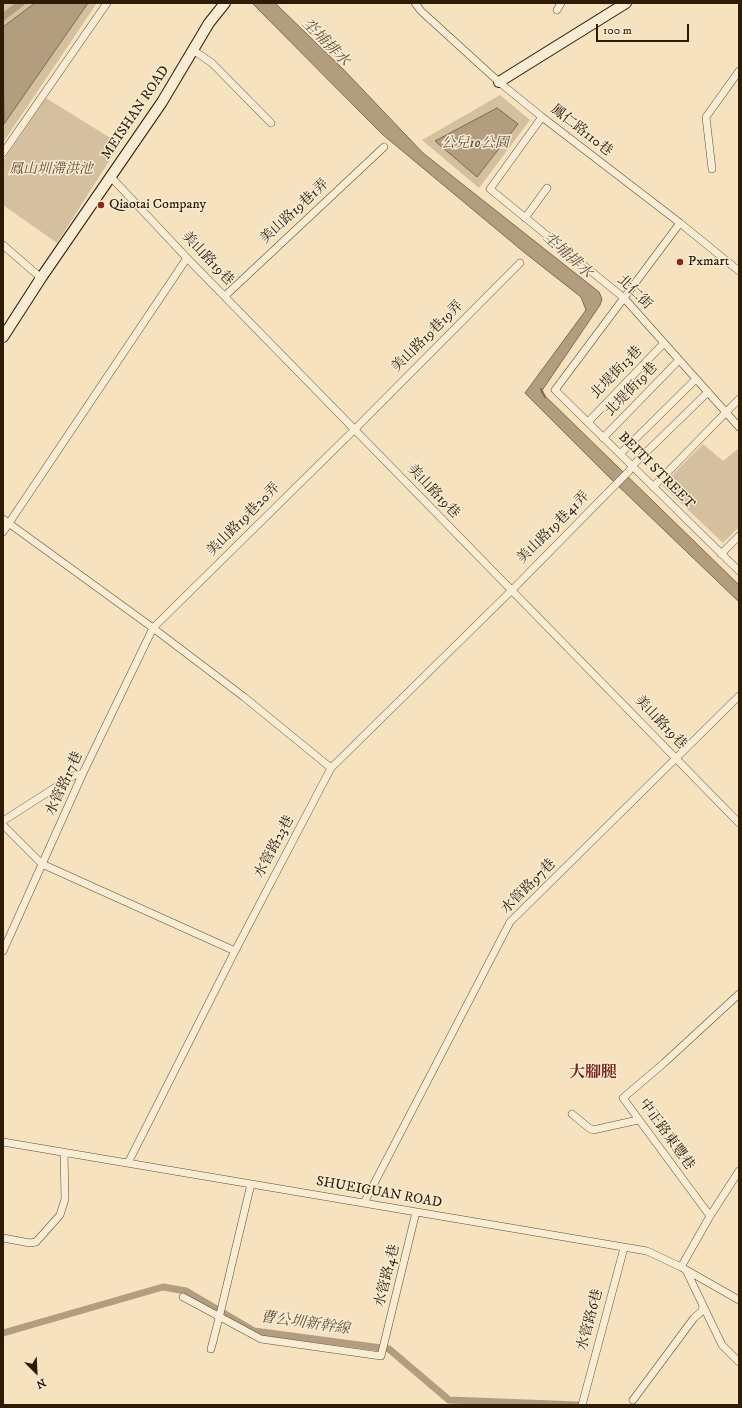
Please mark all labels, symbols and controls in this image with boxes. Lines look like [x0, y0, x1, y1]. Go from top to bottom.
water label: 坔埔排水 [297, 15, 353, 71]
scale bar [598, 16, 691, 42]
text: 100 m [603, 23, 632, 38]
street label: MEISHAN ROAD [98, 63, 174, 163]
street label: 鳳仁路110巷 [547, 102, 615, 160]
park label: 公兒10公園 [441, 136, 509, 152]
park label: 鳳山圳滯洪池 [9, 162, 93, 178]
street label: 美山路19巷1弄 [257, 176, 333, 248]
place label: Qiaotai Company [109, 197, 206, 213]
marker: Qiaotai Company [96, 200, 106, 210]
street label: 美山路19巷 [177, 229, 237, 289]
water label: 坔埔排水 [539, 229, 595, 283]
place label: Pxmart [688, 254, 729, 270]
marker: Pxmart [675, 257, 685, 267]
street label: 北仁街 [613, 272, 655, 314]
street label: 美山路19巷19弄 [389, 298, 467, 376]
street label: 北堤街13巷 [588, 343, 646, 403]
street label: 北堤街19巷 [602, 360, 662, 420]
street label: BEITI STREET [614, 429, 698, 513]
street label: 美山路19巷 [403, 462, 463, 522]
street label: 美山路19巷20弄 [204, 480, 284, 560]
street label: 美山路19巷41弄 [514, 488, 594, 568]
street label: 美山路19巷 [630, 693, 690, 753]
street label: 水管路17巷 [43, 749, 87, 819]
street label: 水管路23巷 [252, 813, 298, 881]
street label: 水管路97巷 [498, 856, 560, 918]
district label: 大腳腿 [569, 1064, 617, 1084]
street label: 中正路東豐巷 [635, 1096, 697, 1174]
street label: SHUEIGUAN ROAD [315, 1174, 443, 1212]
street label: 水管路4巷 [372, 1243, 404, 1309]
street label: 水管路6巷 [575, 1287, 607, 1353]
water label: 曹公圳新幹線 [259, 1309, 351, 1339]
north arrow [16, 1352, 56, 1392]
text: N [34, 1375, 48, 1391]

